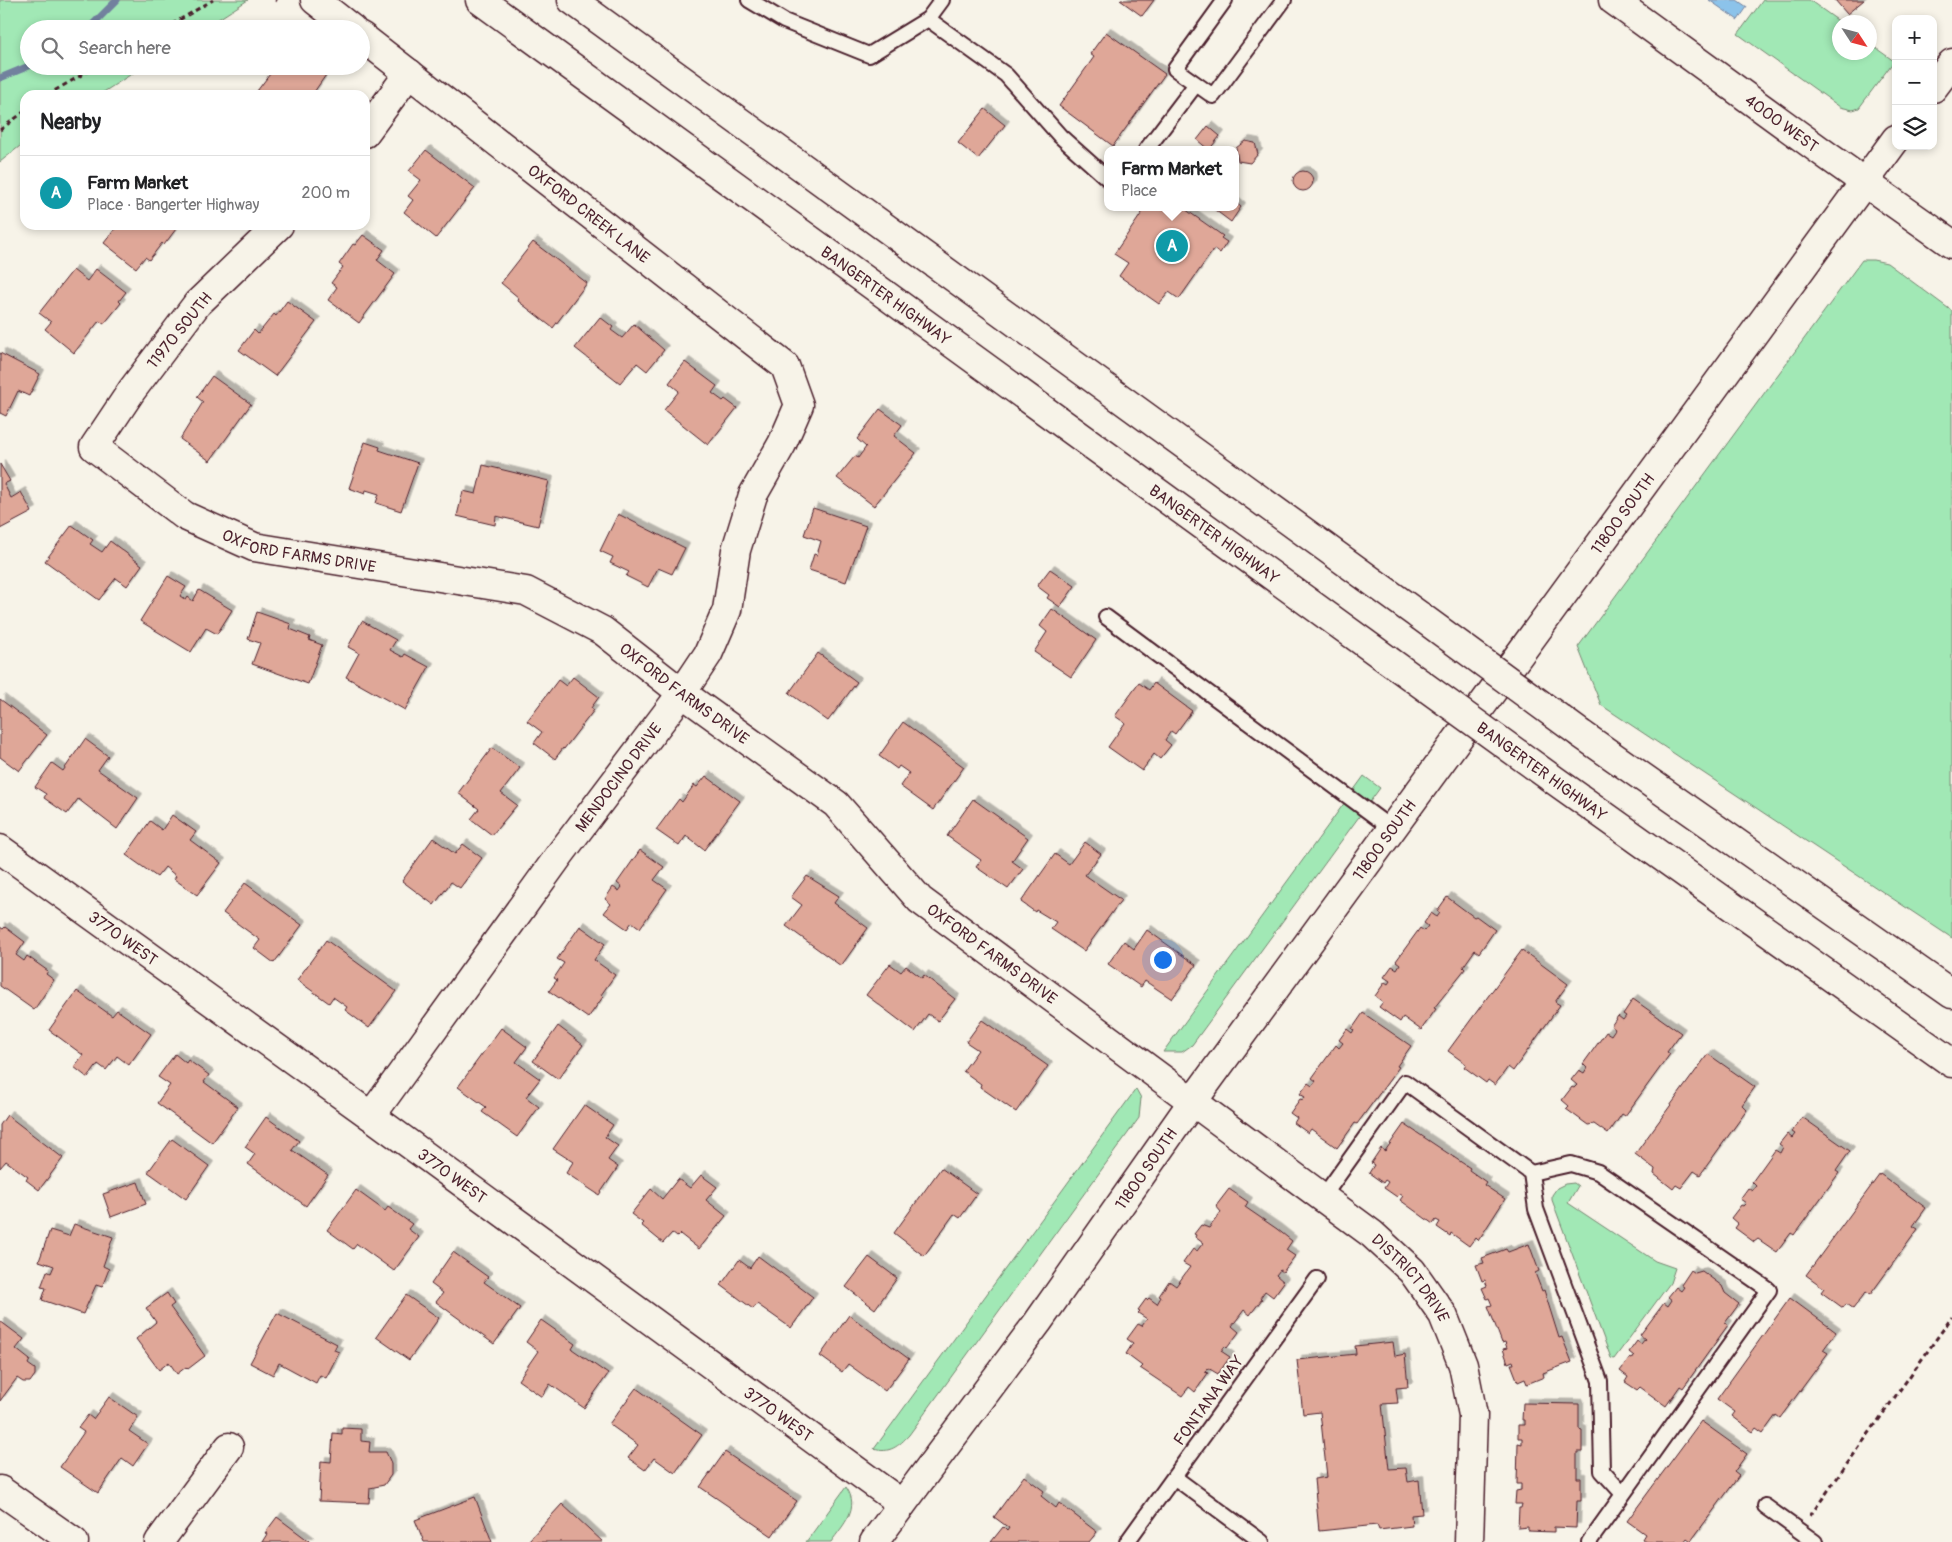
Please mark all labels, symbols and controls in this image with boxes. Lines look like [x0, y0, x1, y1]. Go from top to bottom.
north arrow [1832, 15, 1877, 60]
map controls [1892, 15, 1937, 150]
button: + [1892, 15, 1937, 60]
search box [20, 20, 370, 75]
icon: search [38, 34, 66, 62]
text: Search here [78, 36, 171, 60]
button: − [1892, 60, 1937, 105]
street label: 4000 WEST [1741, 90, 1822, 157]
button: layers [1892, 105, 1937, 150]
text: Nearby [40, 109, 101, 136]
popup [1104, 146, 1239, 211]
text: Farm Market [1121, 157, 1222, 181]
street label: OXFORD CREEK LANE [523, 161, 654, 268]
text: Farm Market [87, 171, 188, 195]
text: Place [1121, 181, 1157, 201]
text: A [51, 183, 61, 203]
text: 200 m [302, 183, 350, 203]
text: Place · Bangerter Highway [87, 195, 259, 215]
pin: A [1156, 227, 1188, 265]
street label: BANGERTER HIGHWAY [817, 242, 954, 350]
street label: 11970 SOUTH [143, 288, 217, 373]
street label: 11800 SOUTH [1587, 470, 1659, 558]
street label: BANGERTER HIGHWAY [1145, 481, 1283, 589]
street label: OXFORD FARMS DRIVE [219, 525, 377, 578]
street label: OXFORD FARMS DRIVE [615, 639, 753, 749]
street label: BANGERTER HIGHWAY [1473, 718, 1610, 826]
street label: MENDOCINO DRIVE [571, 719, 666, 836]
street label: 11800 SOUTH [1349, 796, 1421, 885]
street label: OXFORD FARMS DRIVE [922, 899, 1061, 1009]
street label: 3770 WEST [84, 907, 161, 970]
your location [1150, 947, 1176, 973]
street label: 11800 SOUTH [1111, 1124, 1182, 1214]
street label: 3770 WEST [413, 1145, 490, 1208]
street label: DISTRICT DRIVE [1367, 1230, 1454, 1324]
street label: FONTANA WAY [1169, 1352, 1248, 1450]
street label: 3770 WEST [740, 1383, 817, 1447]

